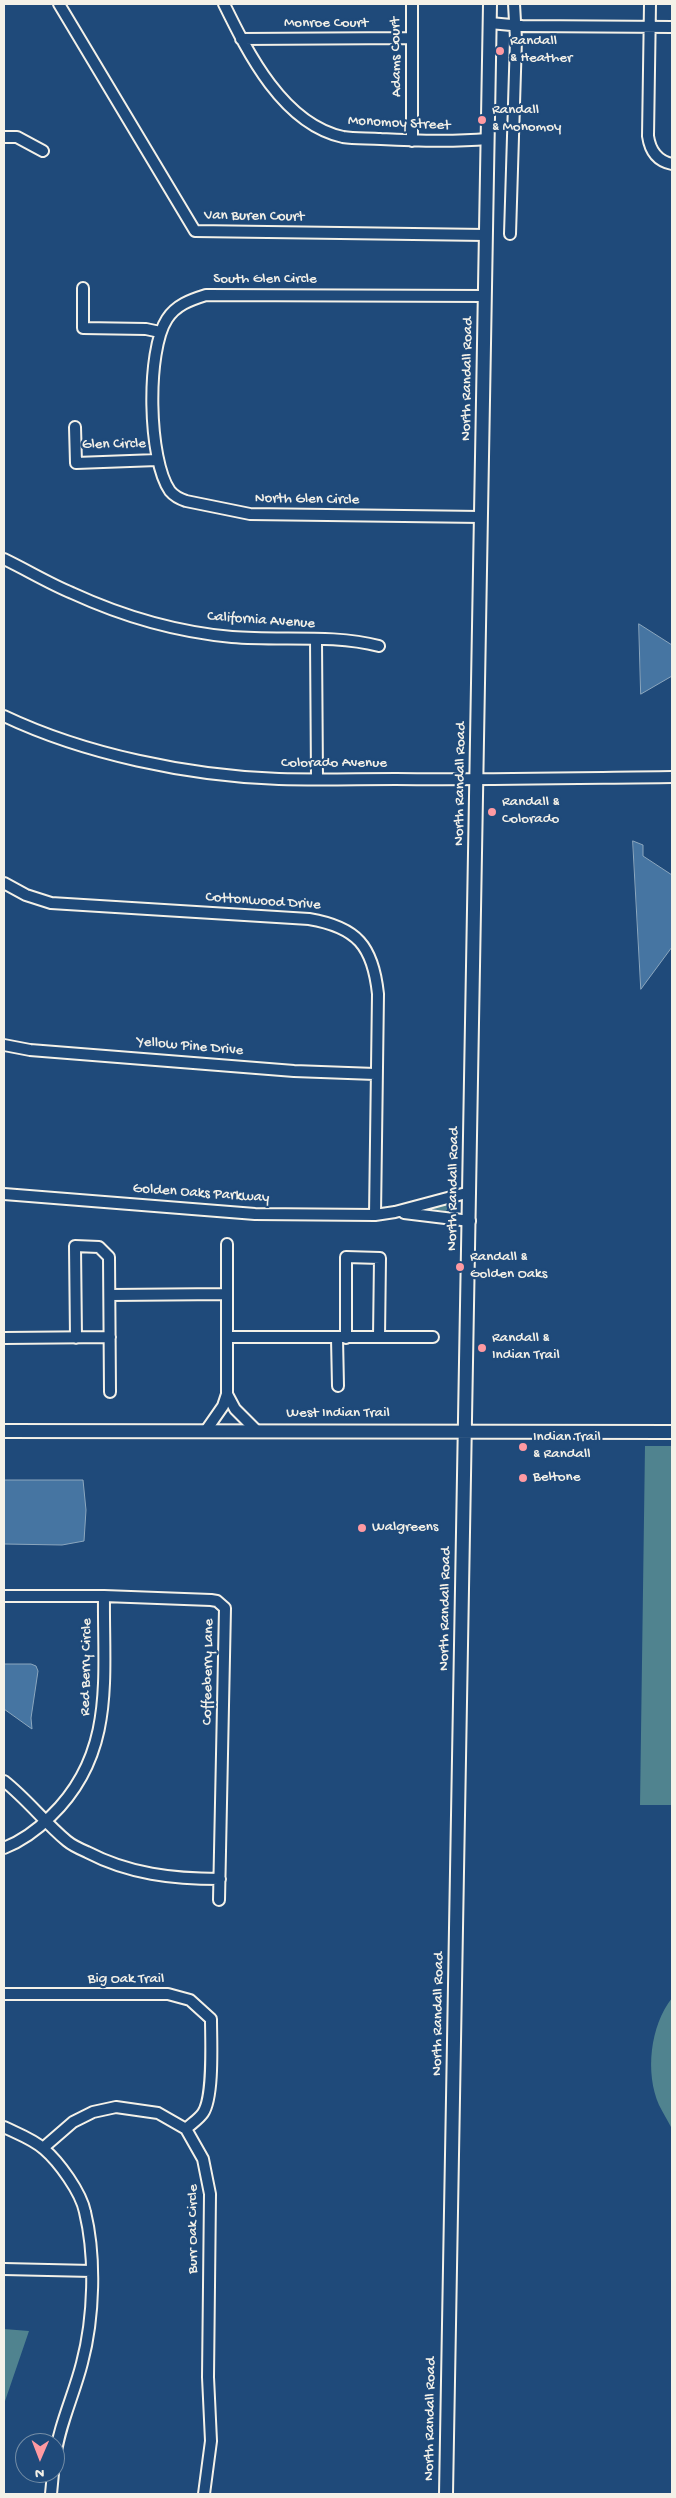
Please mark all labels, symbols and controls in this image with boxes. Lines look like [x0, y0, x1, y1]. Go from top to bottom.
street label: Monroe Court [284, 15, 368, 33]
street label: Adams Court [387, 17, 407, 97]
place label: Randall & Heather [510, 33, 572, 68]
marker: Randall & Heather [494, 45, 506, 57]
place label: Randall & Monomoy [492, 102, 561, 137]
street label: Monomoy Street [347, 112, 451, 136]
marker: Randall & Monomoy [476, 114, 488, 126]
street label: Van Buren Court [204, 207, 304, 227]
street label: South Glen Circle [213, 271, 317, 289]
street label: North Randall Road [458, 317, 478, 441]
street label: Glen Circle [82, 435, 146, 455]
street label: North Glen Circle [255, 490, 359, 510]
street label: California Avenue [206, 608, 316, 634]
street label: North Randall Road [451, 722, 471, 846]
street label: Colorado Avenue [281, 755, 387, 773]
place label: Randall & Colorado [502, 794, 560, 829]
marker: Randall & Colorado [486, 806, 498, 818]
street label: Cottonwood Drive [205, 889, 321, 915]
street label: Yellow Pine Drive [136, 1033, 244, 1061]
street label: North Randall Road [444, 1127, 464, 1251]
street label: Golden Oaks Parkway [132, 1180, 270, 1208]
place label: Randall & Golden Oaks [470, 1249, 547, 1284]
marker: Randall & Golden Oaks [454, 1261, 466, 1273]
place label: Randall & Indian Trail [492, 1330, 560, 1365]
marker: Randall & Indian Trail [476, 1342, 488, 1354]
street label: West Indian Trail [286, 1405, 390, 1423]
place label: Indian Trail & Randall [533, 1429, 601, 1464]
marker: Indian Trail & Randall [517, 1441, 529, 1453]
place label: Beltone [533, 1469, 580, 1487]
marker: Beltone [517, 1472, 529, 1484]
place label: Walgreens [372, 1519, 438, 1537]
marker: Walgreens [356, 1522, 368, 1534]
street label: North Randall Road [436, 1547, 456, 1671]
street label: Red Berry Circle [77, 1618, 97, 1716]
street label: Coffeeberry Lane [199, 1619, 219, 1725]
street label: North Randall Road [429, 1952, 449, 2076]
street label: Big Oak Trail [88, 1971, 164, 1989]
street label: Burr Oak Circle [185, 2184, 203, 2274]
street label: North Randall Road [421, 2357, 441, 2481]
north arrow [15, 2433, 65, 2483]
text: N [35, 2464, 44, 2481]

